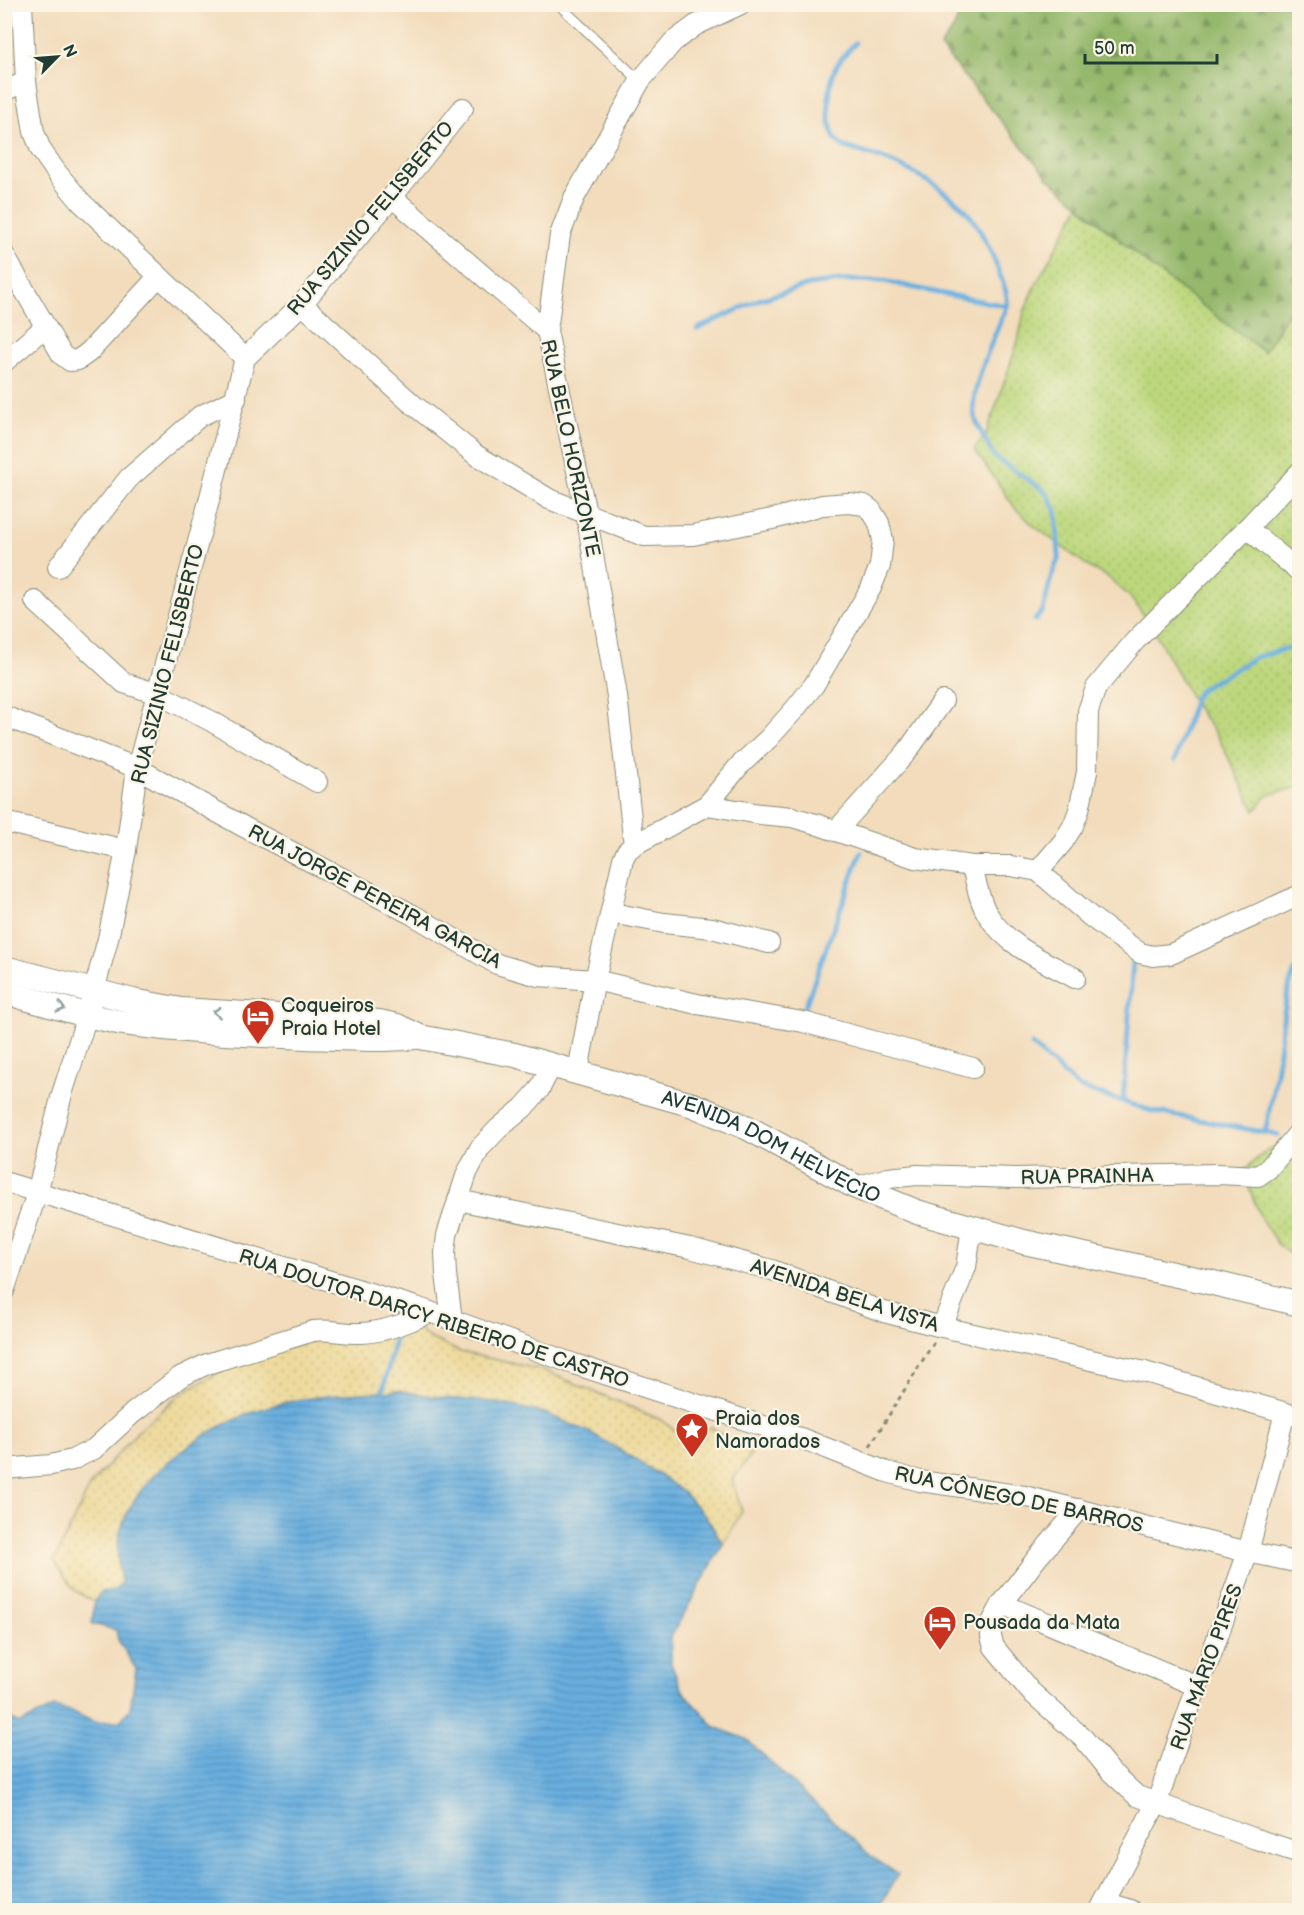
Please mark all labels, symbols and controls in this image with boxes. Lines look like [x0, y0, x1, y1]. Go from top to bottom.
north arrow [27, 27, 87, 87]
scale bar [1085, 27, 1217, 65]
text: 50 m [1094, 38, 1135, 59]
text: N [58, 42, 80, 61]
street label: RUA SIZINIO FELISBERTO [282, 117, 459, 321]
street label: RUA BELO HORIZONTE [535, 337, 605, 559]
street label: RUA SIZINIO FELISBERTO [127, 542, 209, 787]
street label: RUA JORGE PEREIRA GARCIA [244, 820, 506, 974]
place label: Coqueiros Praia Hotel [281, 994, 381, 1041]
hotel icon: Coqueiros Praia Hotel [240, 998, 276, 1045]
one-way arrow [55, 1001, 66, 1013]
one-way arrow [213, 1006, 222, 1019]
street label: AVENIDA DOM HELVECIO [659, 1086, 884, 1209]
street label: RUA PRAINHA [1020, 1164, 1155, 1190]
street label: RUA DOUTOR DARCY RIBEIRO DE CASTRO [236, 1244, 632, 1394]
street label: AVENIDA BELA VISTA [747, 1254, 943, 1338]
place label: Praia dos Namorados [715, 1407, 820, 1454]
place icon: Praia dos Namorados [674, 1411, 710, 1458]
street label: RUA CÔNEGO DE BARROS [892, 1461, 1146, 1538]
street label: RUA MÁRIO PIRES [1165, 1581, 1248, 1754]
hotel icon: Pousada da Mata [922, 1604, 958, 1651]
place label: Pousada da Mata [963, 1611, 1120, 1635]

